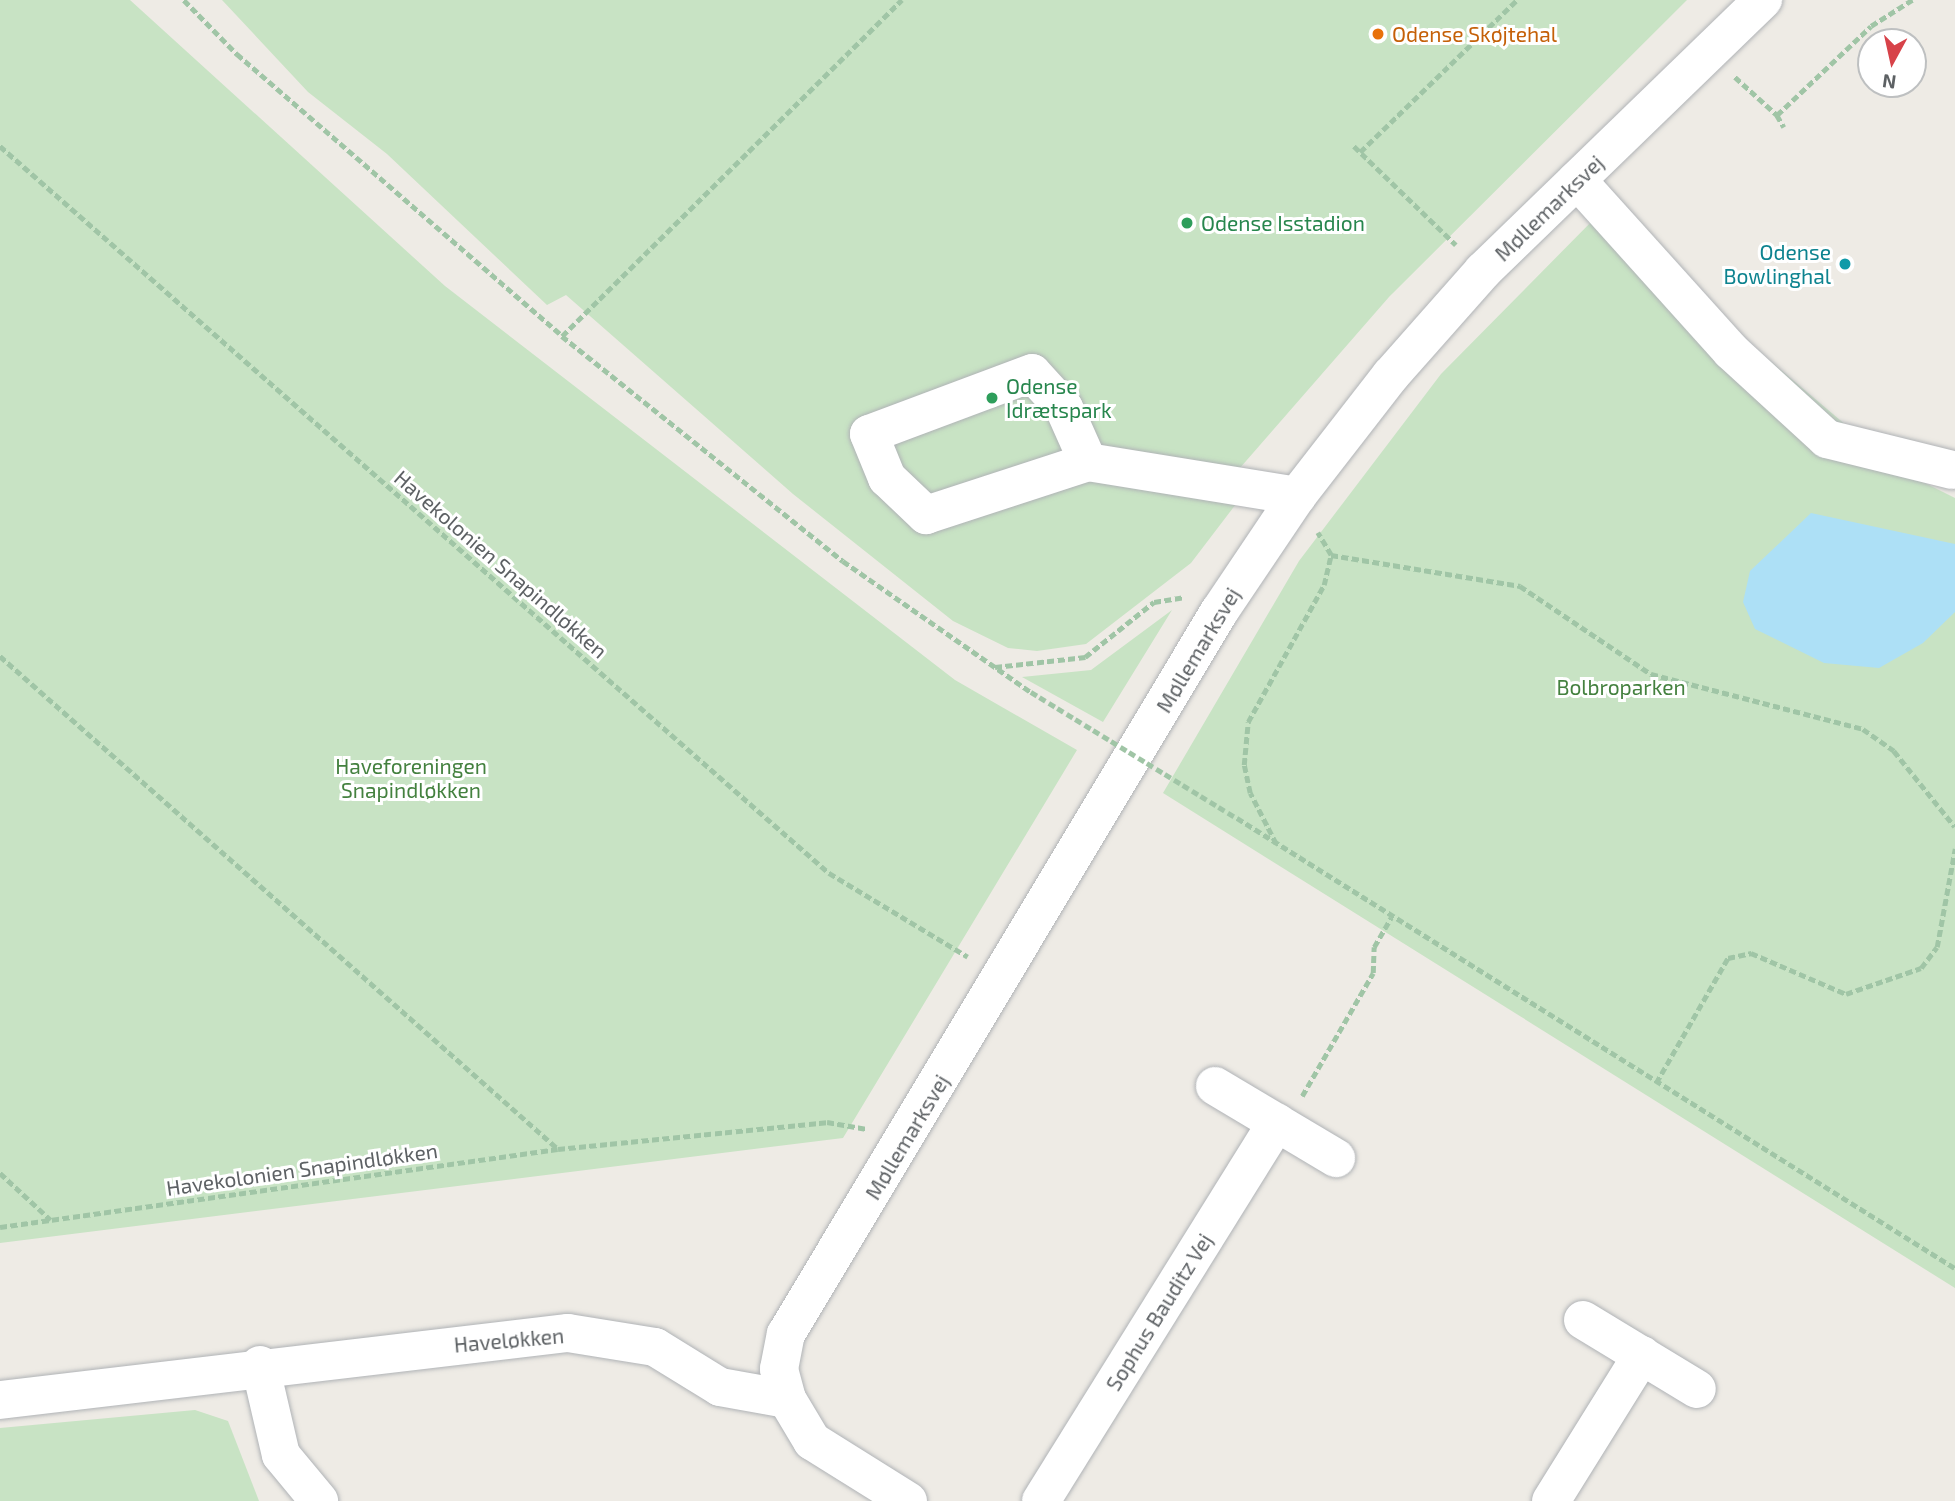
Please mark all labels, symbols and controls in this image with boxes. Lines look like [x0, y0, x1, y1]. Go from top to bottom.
place label: Odense Skøjtehal [1392, 21, 1557, 47]
marker: Odense Skøjtehal [1370, 26, 1386, 42]
north arrow [1857, 28, 1927, 98]
text: N [1881, 70, 1898, 95]
street label: Møllemarksvej [1489, 150, 1609, 266]
place label: Odense Isstadion [1201, 210, 1365, 236]
marker: Odense Isstadion [1179, 215, 1195, 231]
place label: Odense Bowlinghal [1723, 239, 1831, 289]
marker: Odense Bowlinghal [1837, 256, 1853, 272]
place label: Odense Idrætspark [1006, 373, 1112, 423]
marker: Odense Idrætspark [984, 390, 1000, 406]
street label: Havekolonien Snapindløkken [389, 465, 613, 663]
street label: Møllemarksvej [1151, 583, 1245, 717]
park label: Bolbroparken [1556, 674, 1686, 700]
park label: Haveforeningen Snapindløkken [335, 753, 487, 803]
street label: Møllemarksvej [860, 1070, 954, 1204]
street label: Havekolonien Snapindløkken [165, 1137, 439, 1201]
street label: Sophus Bauditz Vej [1100, 1229, 1218, 1395]
street label: Haveløkken [453, 1323, 565, 1357]

